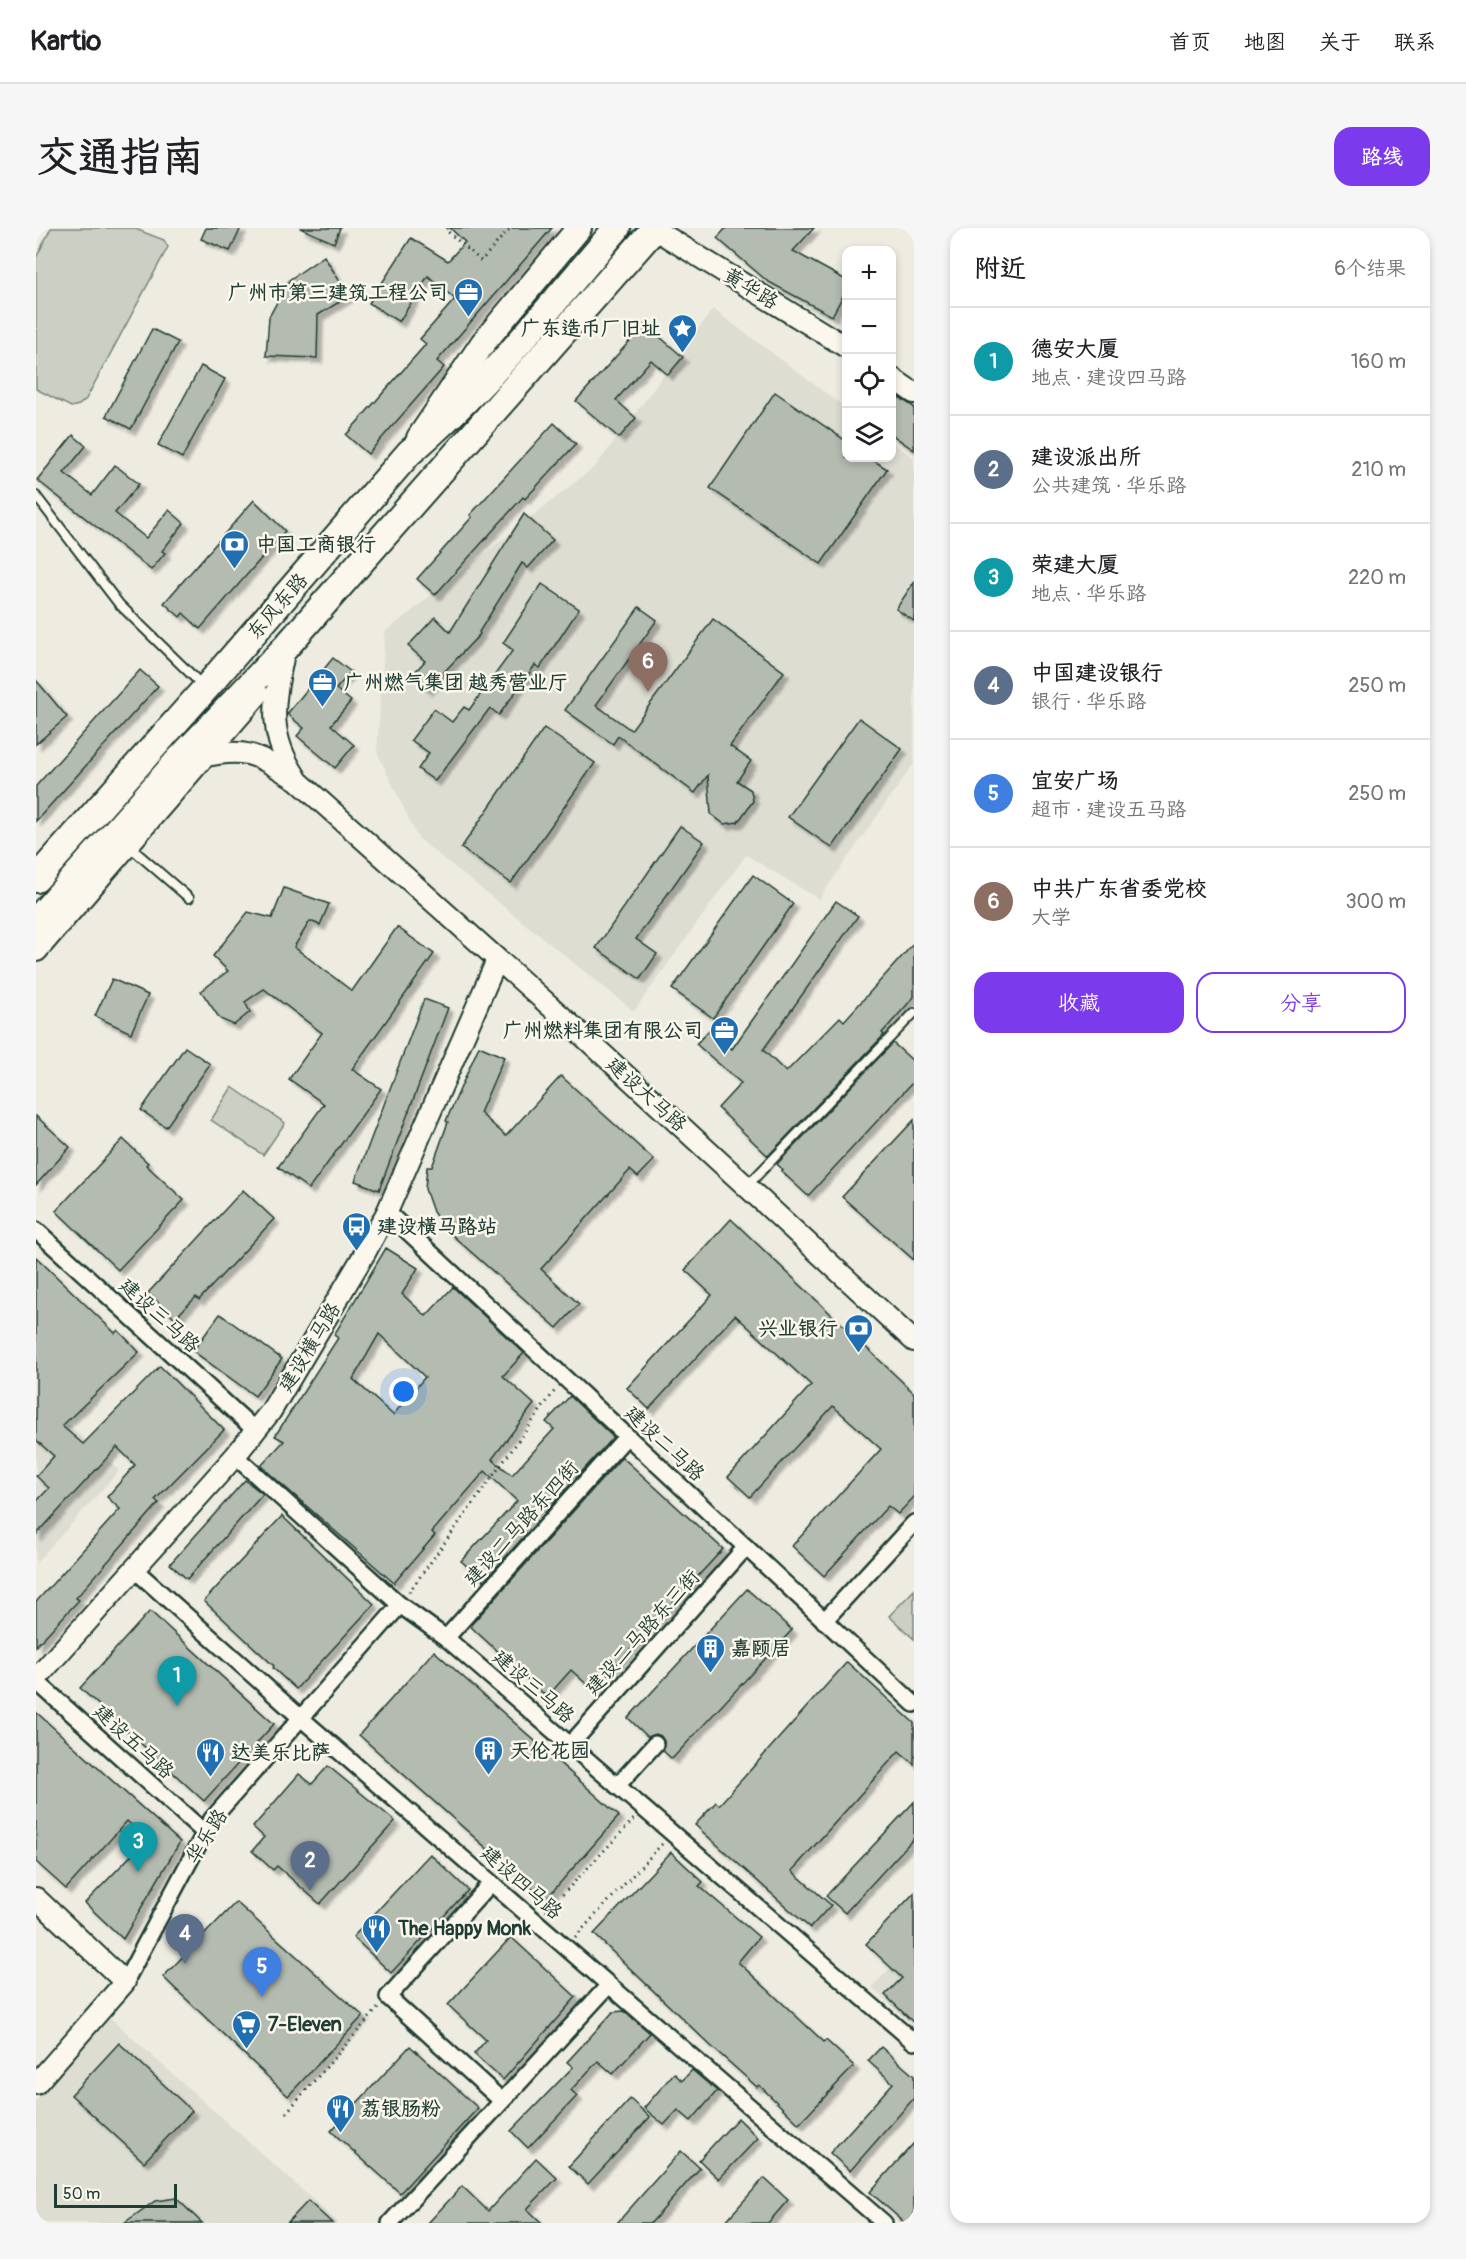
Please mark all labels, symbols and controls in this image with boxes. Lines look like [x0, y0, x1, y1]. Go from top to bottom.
text: Kartio [30, 24, 101, 59]
text: 首页 [1169, 29, 1211, 56]
text: 地图 [1244, 29, 1286, 56]
text: 关于 [1319, 29, 1361, 56]
text: 联系 [1394, 29, 1436, 56]
button: 路线 [1334, 127, 1430, 186]
text: 交通指南 [36, 132, 204, 184]
map controls [842, 246, 896, 462]
button: + [842, 246, 896, 300]
text: 附近 [974, 253, 1026, 285]
text: 6个结果 [1334, 256, 1406, 281]
street label: 黄华路 [719, 262, 784, 315]
office icon: 广州市第三建筑工程公司 [453, 276, 485, 318]
place label: 广州市第三建筑工程公司 [228, 280, 448, 305]
button: − [842, 300, 896, 354]
place icon: 广东造币厂旧址 [666, 312, 698, 354]
place label: 广东造币厂旧址 [521, 316, 661, 341]
text: 德安大厦 [1031, 335, 1119, 363]
text: 1 [990, 349, 997, 374]
text: 160 m [1351, 349, 1406, 374]
button: locate [842, 354, 896, 408]
text: 地点 · 建设四马路 [1031, 365, 1186, 390]
button: layers [842, 408, 896, 462]
text: 建设派出所 [1031, 443, 1141, 471]
text: 2 [988, 457, 999, 482]
text: 210 m [1351, 457, 1406, 482]
text: 公共建筑 · 华乐路 [1031, 473, 1186, 498]
bank icon: 中国工商银行 [219, 528, 251, 570]
place label: 中国工商银行 [256, 532, 376, 557]
text: 荣建大厦 [1031, 551, 1119, 579]
text: 3 [988, 565, 999, 590]
text: 220 m [1348, 565, 1406, 590]
street label: 东风东路 [242, 567, 314, 645]
text: 地点 · 华乐路 [1031, 581, 1146, 606]
pin: 6 [628, 642, 668, 692]
text: 中国建设银行 [1031, 659, 1163, 687]
office icon: 广州燃气集团 越秀营业厅 [307, 666, 339, 708]
place label: 广州燃气集团 越秀营业厅 [344, 670, 568, 695]
text: 4 [988, 673, 999, 698]
text: 250 m [1348, 673, 1406, 698]
text: 银行 · 华乐路 [1031, 689, 1146, 714]
text: 宜安广场 [1031, 767, 1119, 795]
text: 5 [988, 781, 999, 806]
text: 250 m [1348, 781, 1406, 806]
text: 超市 · 建设五马路 [1031, 797, 1186, 822]
text: 中共广东省委党校 [1031, 875, 1207, 903]
text: 6 [988, 889, 999, 914]
text: 300 m [1345, 889, 1406, 914]
text: 大学 [1031, 905, 1071, 930]
button: 收藏 [974, 972, 1184, 1033]
button: 分享 [1196, 972, 1406, 1033]
office icon: 广州燃料集团有限公司 [708, 1014, 740, 1056]
place label: 广州燃料集团有限公司 [503, 1018, 703, 1043]
street label: 建设大马路 [601, 1052, 693, 1138]
bus stop icon: 建设横马路站 [340, 1210, 372, 1252]
place label: 建设横马路站 [377, 1214, 497, 1239]
street label: 建设三马路 [114, 1273, 206, 1359]
street label: 建设横马路 [273, 1297, 346, 1397]
bank icon: 兴业银行 [843, 1312, 875, 1354]
place label: 兴业银行 [758, 1316, 838, 1341]
your location [389, 1377, 418, 1406]
street label: 建设二马路 [620, 1400, 710, 1487]
street label: 建设二马路东四街 [459, 1456, 584, 1591]
street label: 建设二马路东三街 [580, 1565, 705, 1700]
building icon: 嘉颐居 [694, 1632, 726, 1674]
place label: 嘉颐居 [731, 1636, 791, 1661]
street label: 建设三马路 [488, 1644, 580, 1729]
pin: 1 [158, 1656, 196, 1706]
street label: 建设五马路 [88, 1699, 180, 1785]
building icon: 天伦花园 [473, 1734, 505, 1776]
restaurant icon: 达美乐比萨 [194, 1736, 226, 1778]
place label: 天伦花园 [510, 1738, 590, 1763]
place label: 达美乐比萨 [231, 1740, 331, 1765]
street label: 华乐路 [180, 1803, 233, 1868]
pin: 3 [118, 1822, 158, 1872]
street label: 建设四马路 [476, 1840, 568, 1925]
pin: 2 [290, 1842, 330, 1891]
restaurant icon: The Happy Monk [361, 1912, 393, 1954]
pin: 4 [166, 1914, 204, 1964]
place label: The Happy Monk [397, 1916, 532, 1941]
pin: 5 [242, 1948, 282, 1997]
supermarket icon: 7-Eleven [231, 2008, 263, 2050]
place label: 7-Eleven [268, 2012, 342, 2037]
restaurant icon: 荔银肠粉 [324, 2092, 356, 2134]
place label: 荔银肠粉 [361, 2096, 441, 2121]
scale bar [54, 2181, 177, 2208]
text: 50 m [63, 2184, 100, 2204]

